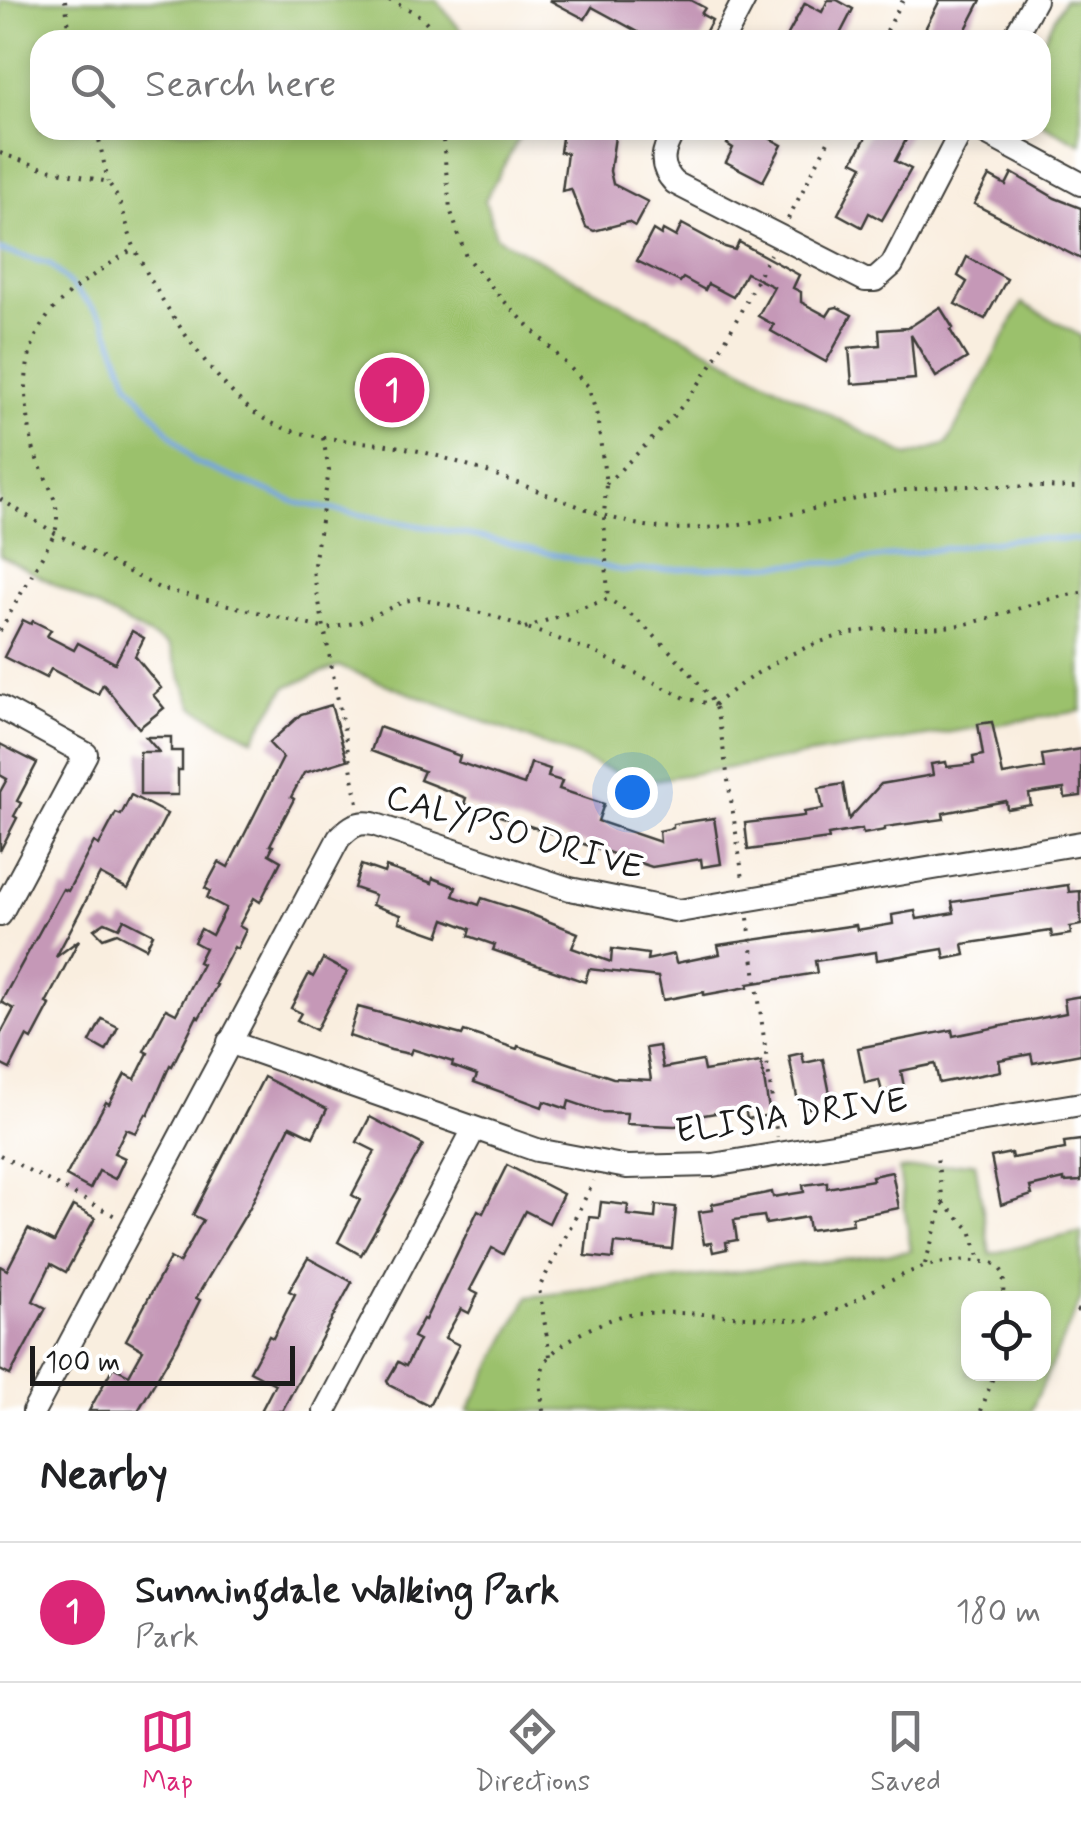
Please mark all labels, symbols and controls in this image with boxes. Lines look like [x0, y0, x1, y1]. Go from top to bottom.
search box [30, 30, 1051, 140]
icon: search [65, 58, 120, 113]
text: Search here [145, 61, 336, 110]
pin: 1 [360, 352, 424, 428]
your location [607, 767, 658, 818]
street label: CALYPSO DRIVE [380, 774, 649, 892]
street label: ELISIA DRIVE [672, 1077, 910, 1155]
map controls [961, 1291, 1051, 1381]
button: locate [961, 1291, 1051, 1381]
scale bar [30, 1341, 295, 1386]
text: 100 m [45, 1345, 120, 1382]
text: Nearby [40, 1449, 168, 1504]
text: Sunningdale Walking Park [135, 1567, 559, 1616]
text: 1 [65, 1591, 80, 1633]
text: 180 m [956, 1591, 1041, 1633]
text: Park [135, 1616, 199, 1658]
tab: Map [140, 1704, 195, 1801]
tab: Directions [475, 1704, 590, 1801]
tab: Saved [870, 1704, 941, 1801]

